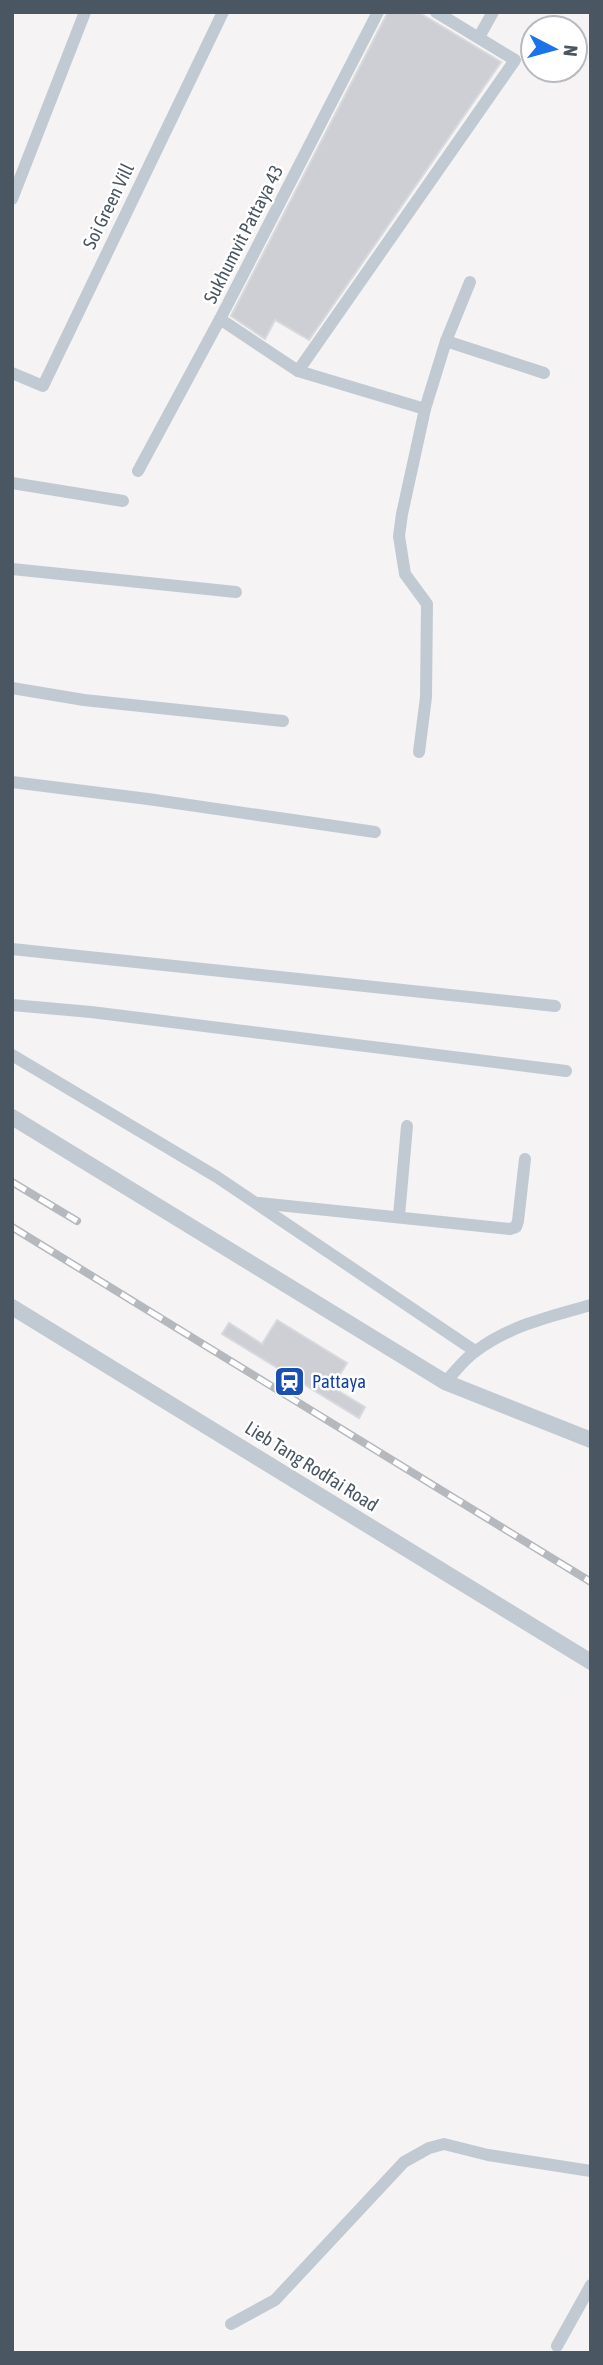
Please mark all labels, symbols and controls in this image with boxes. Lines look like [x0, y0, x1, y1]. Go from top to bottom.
north arrow [519, 14, 589, 84]
text: N [559, 44, 582, 58]
street label: Soi Green Vill [78, 160, 138, 252]
street label: Sukhumvit Pattaya 43 [199, 161, 287, 307]
station icon: Pattaya [272, 1364, 306, 1398]
place label: Pattaya [312, 1370, 366, 1392]
street label: Lieb Tang Rodfai Road [241, 1416, 383, 1516]

